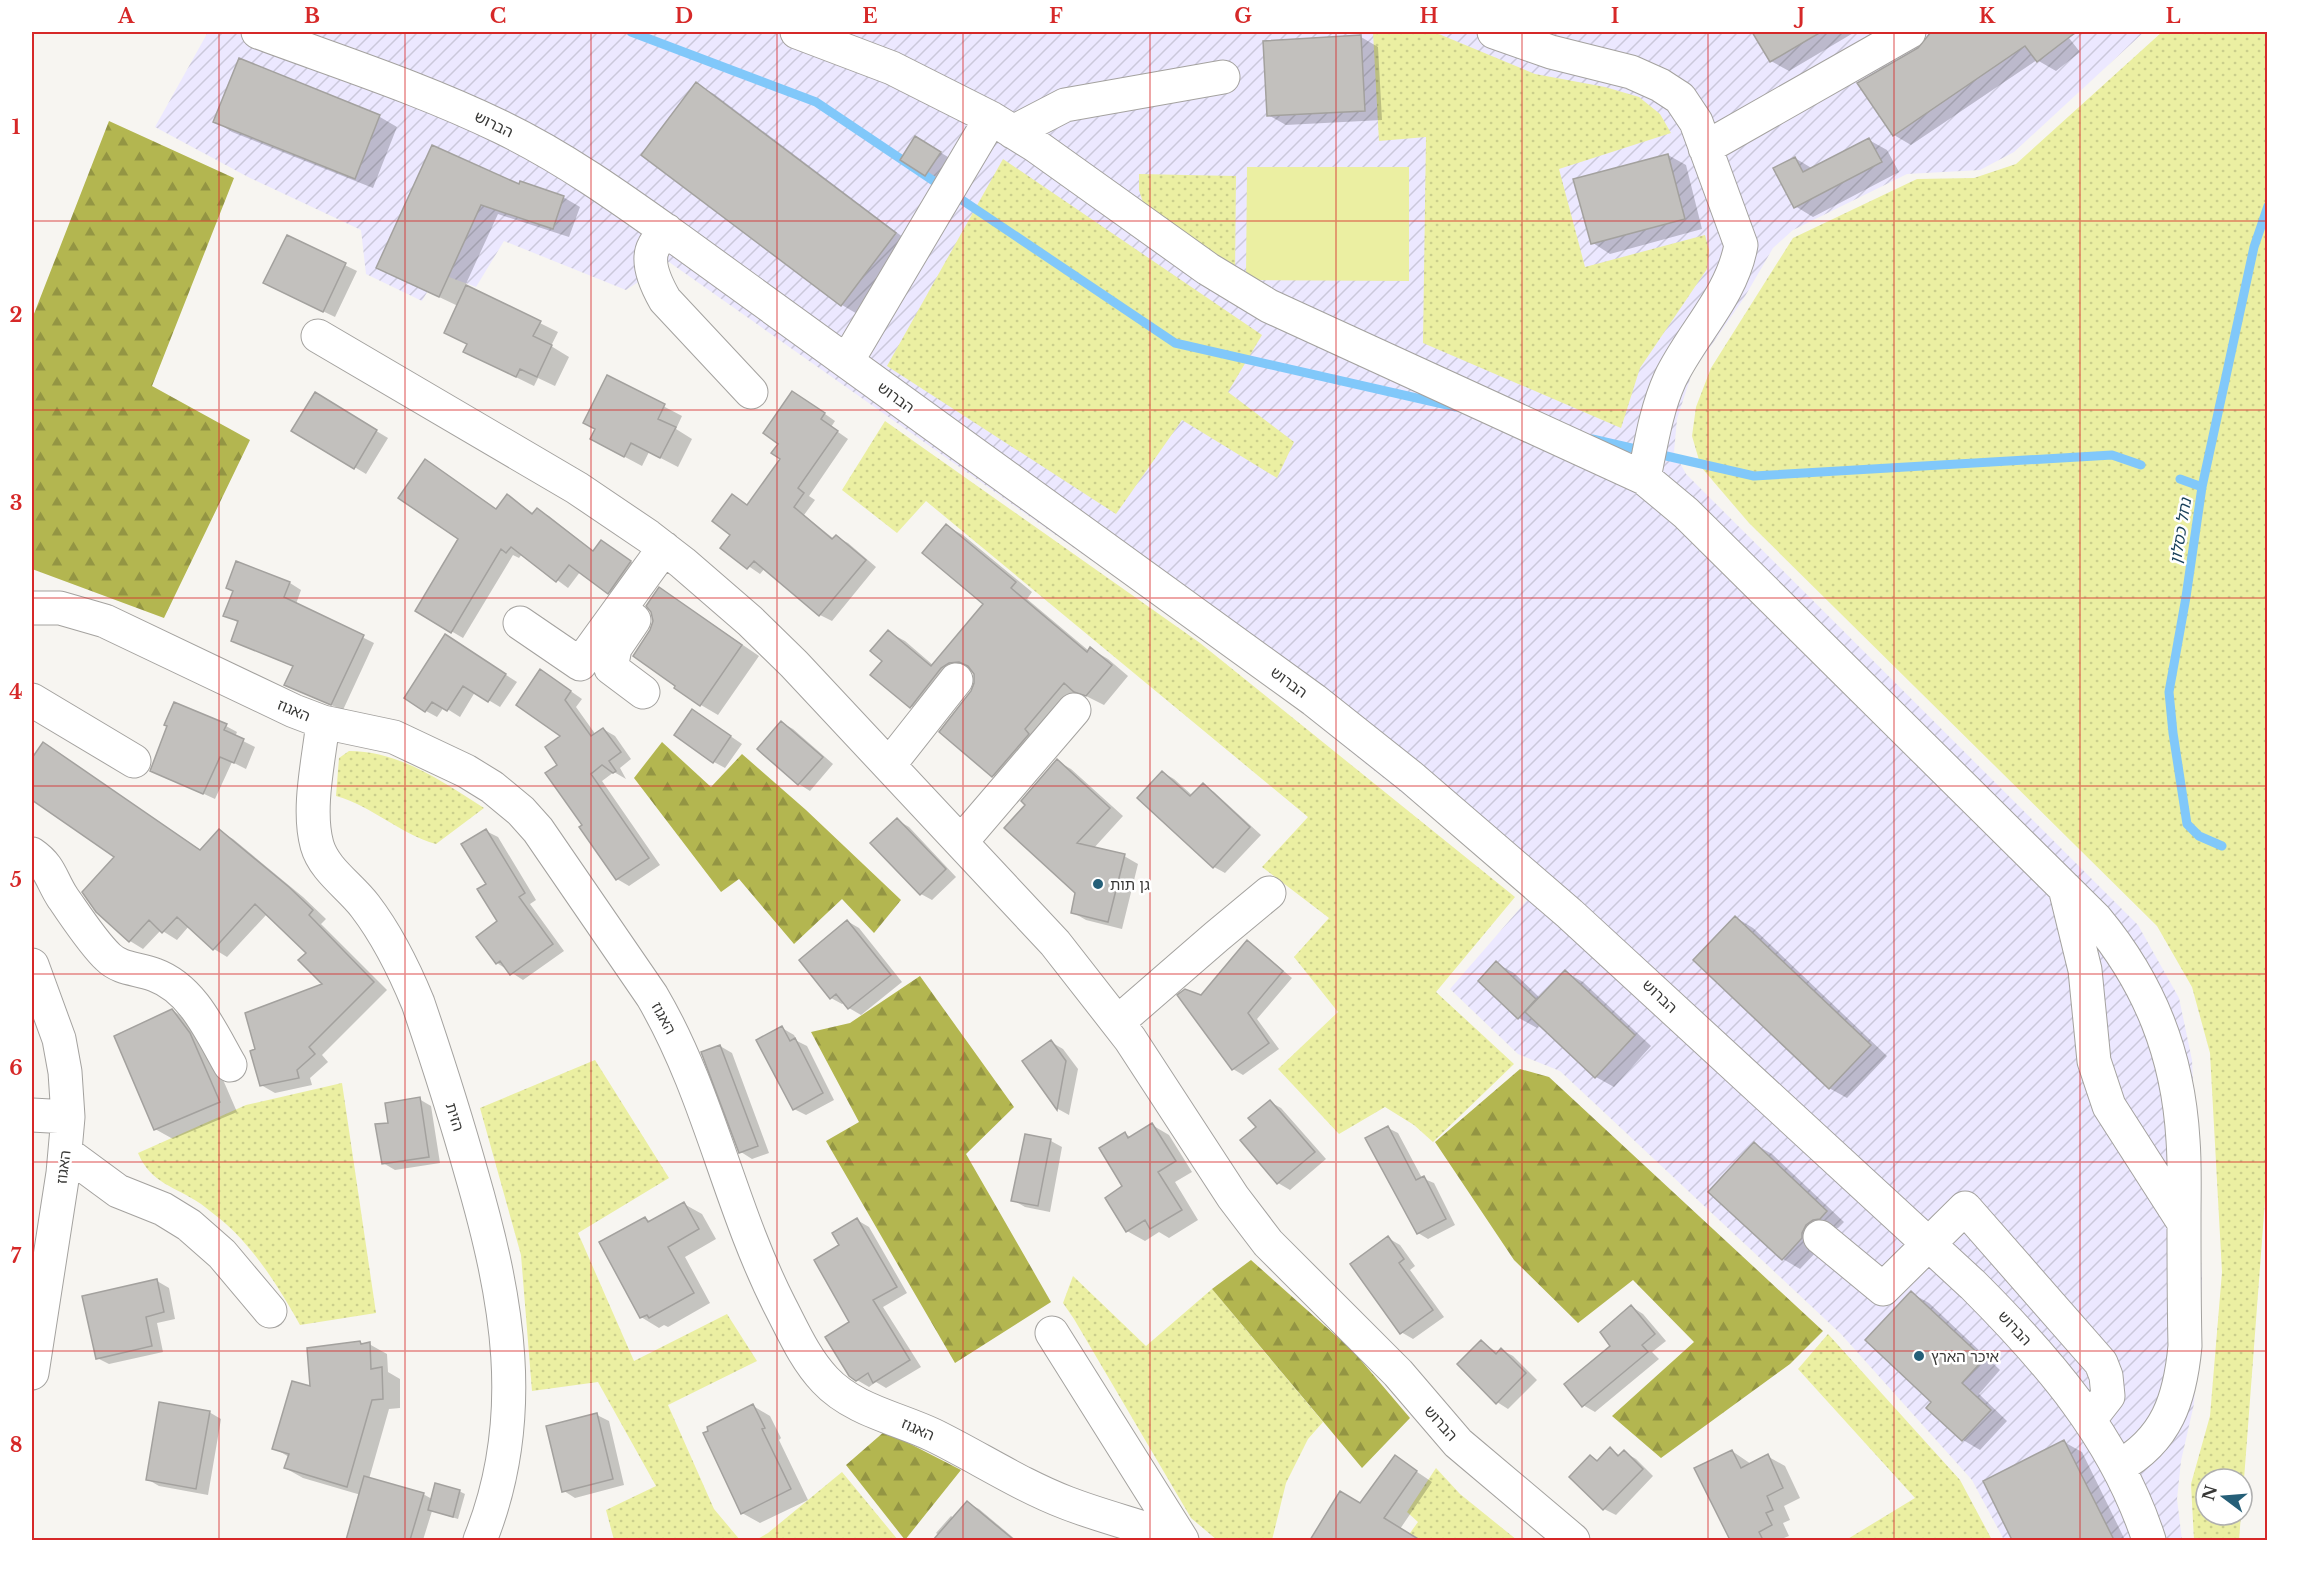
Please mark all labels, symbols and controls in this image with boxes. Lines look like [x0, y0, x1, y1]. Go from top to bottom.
text: A [117, 4, 135, 28]
text: B [304, 4, 320, 28]
text: C [490, 4, 506, 28]
text: D [675, 4, 693, 28]
text: E [862, 4, 878, 28]
text: F [1049, 4, 1063, 28]
text: G [1234, 4, 1252, 28]
text: H [1420, 4, 1439, 28]
text: I [1611, 4, 1619, 28]
text: J [1793, 4, 1805, 28]
text: K [1979, 4, 1996, 28]
text: L [2165, 4, 2181, 28]
street label: הברוש [471, 106, 517, 142]
text: 1 [12, 115, 21, 139]
text: 2 [9, 303, 23, 327]
street label: הברוש [874, 377, 918, 417]
text: 3 [10, 491, 22, 515]
water label: נחל כסלון [2165, 496, 2195, 565]
street label: הברוש [1267, 662, 1311, 702]
text: 4 [9, 680, 23, 704]
street label: האגוז [275, 695, 313, 725]
text: 5 [10, 868, 22, 892]
place label: גן תות [1110, 875, 1150, 894]
marker: גן תות [1091, 877, 1105, 891]
street label: הברוש [1639, 975, 1681, 1017]
street label: האגוז [647, 999, 681, 1037]
text: 6 [9, 1056, 23, 1080]
street label: הזית [442, 1100, 468, 1134]
street label: האגוז [52, 1149, 74, 1185]
text: 7 [11, 1244, 22, 1268]
street label: הברוש [1994, 1307, 2036, 1349]
place label: איכר הארץ [1931, 1347, 1999, 1366]
marker: איכר הארץ [1912, 1349, 1926, 1363]
street label: הברוש [1420, 1401, 1462, 1445]
street label: האגוז [899, 1413, 937, 1445]
text: 8 [10, 1433, 22, 1457]
north arrow [2194, 1467, 2254, 1527]
text: N [2198, 1483, 2221, 1503]

